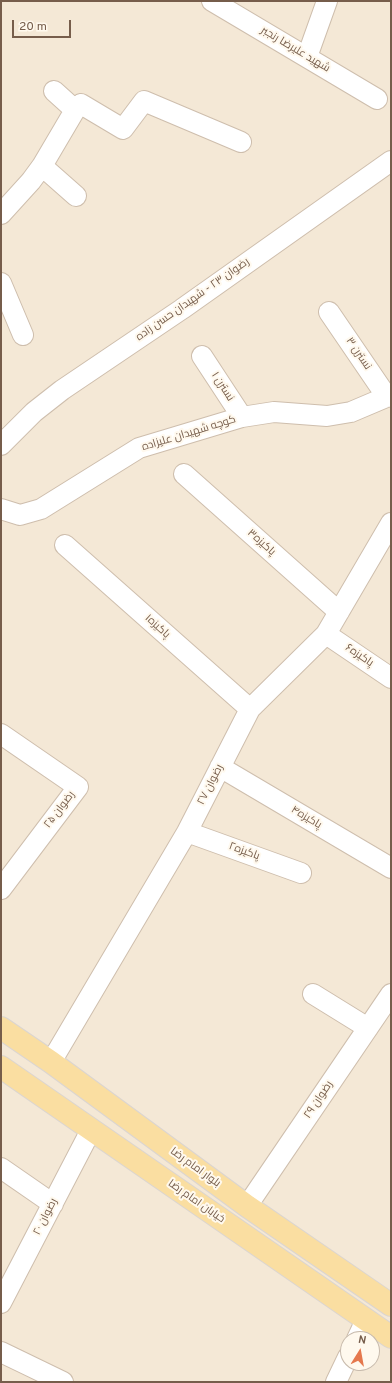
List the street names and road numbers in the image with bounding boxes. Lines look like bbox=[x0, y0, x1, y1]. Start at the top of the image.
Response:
street label: شهید علیرضا رنجبر bbox=[258, 24, 332, 76]
street label: رضوان ۲۳ - شهیدان حسن زاده bbox=[134, 256, 252, 344]
street label: نسترن ۳ bbox=[342, 335, 374, 373]
street label: نسترن ۱ bbox=[208, 370, 236, 404]
street label: کوچه شهیدان علیزاده bbox=[140, 413, 238, 455]
street label: پاکیزه۳ bbox=[244, 527, 278, 559]
street label: پاکیزه۱ bbox=[142, 612, 172, 642]
street label: پاکیزه۶ bbox=[342, 642, 376, 670]
street label: رضوان ۲۷ bbox=[195, 762, 227, 808]
street label: رضوان ۲۵ bbox=[42, 789, 78, 831]
street label: پاکیزه۴ bbox=[288, 804, 324, 832]
street label: پاکیزه۲ bbox=[227, 840, 261, 864]
street label: رضوان ۲۹ bbox=[302, 1079, 336, 1121]
street label: بلوار امام رضا bbox=[167, 1145, 223, 1191]
street label: خیابان امام رضا bbox=[165, 1178, 227, 1226]
street label: رضوان ۲۰ bbox=[31, 1196, 61, 1238]

